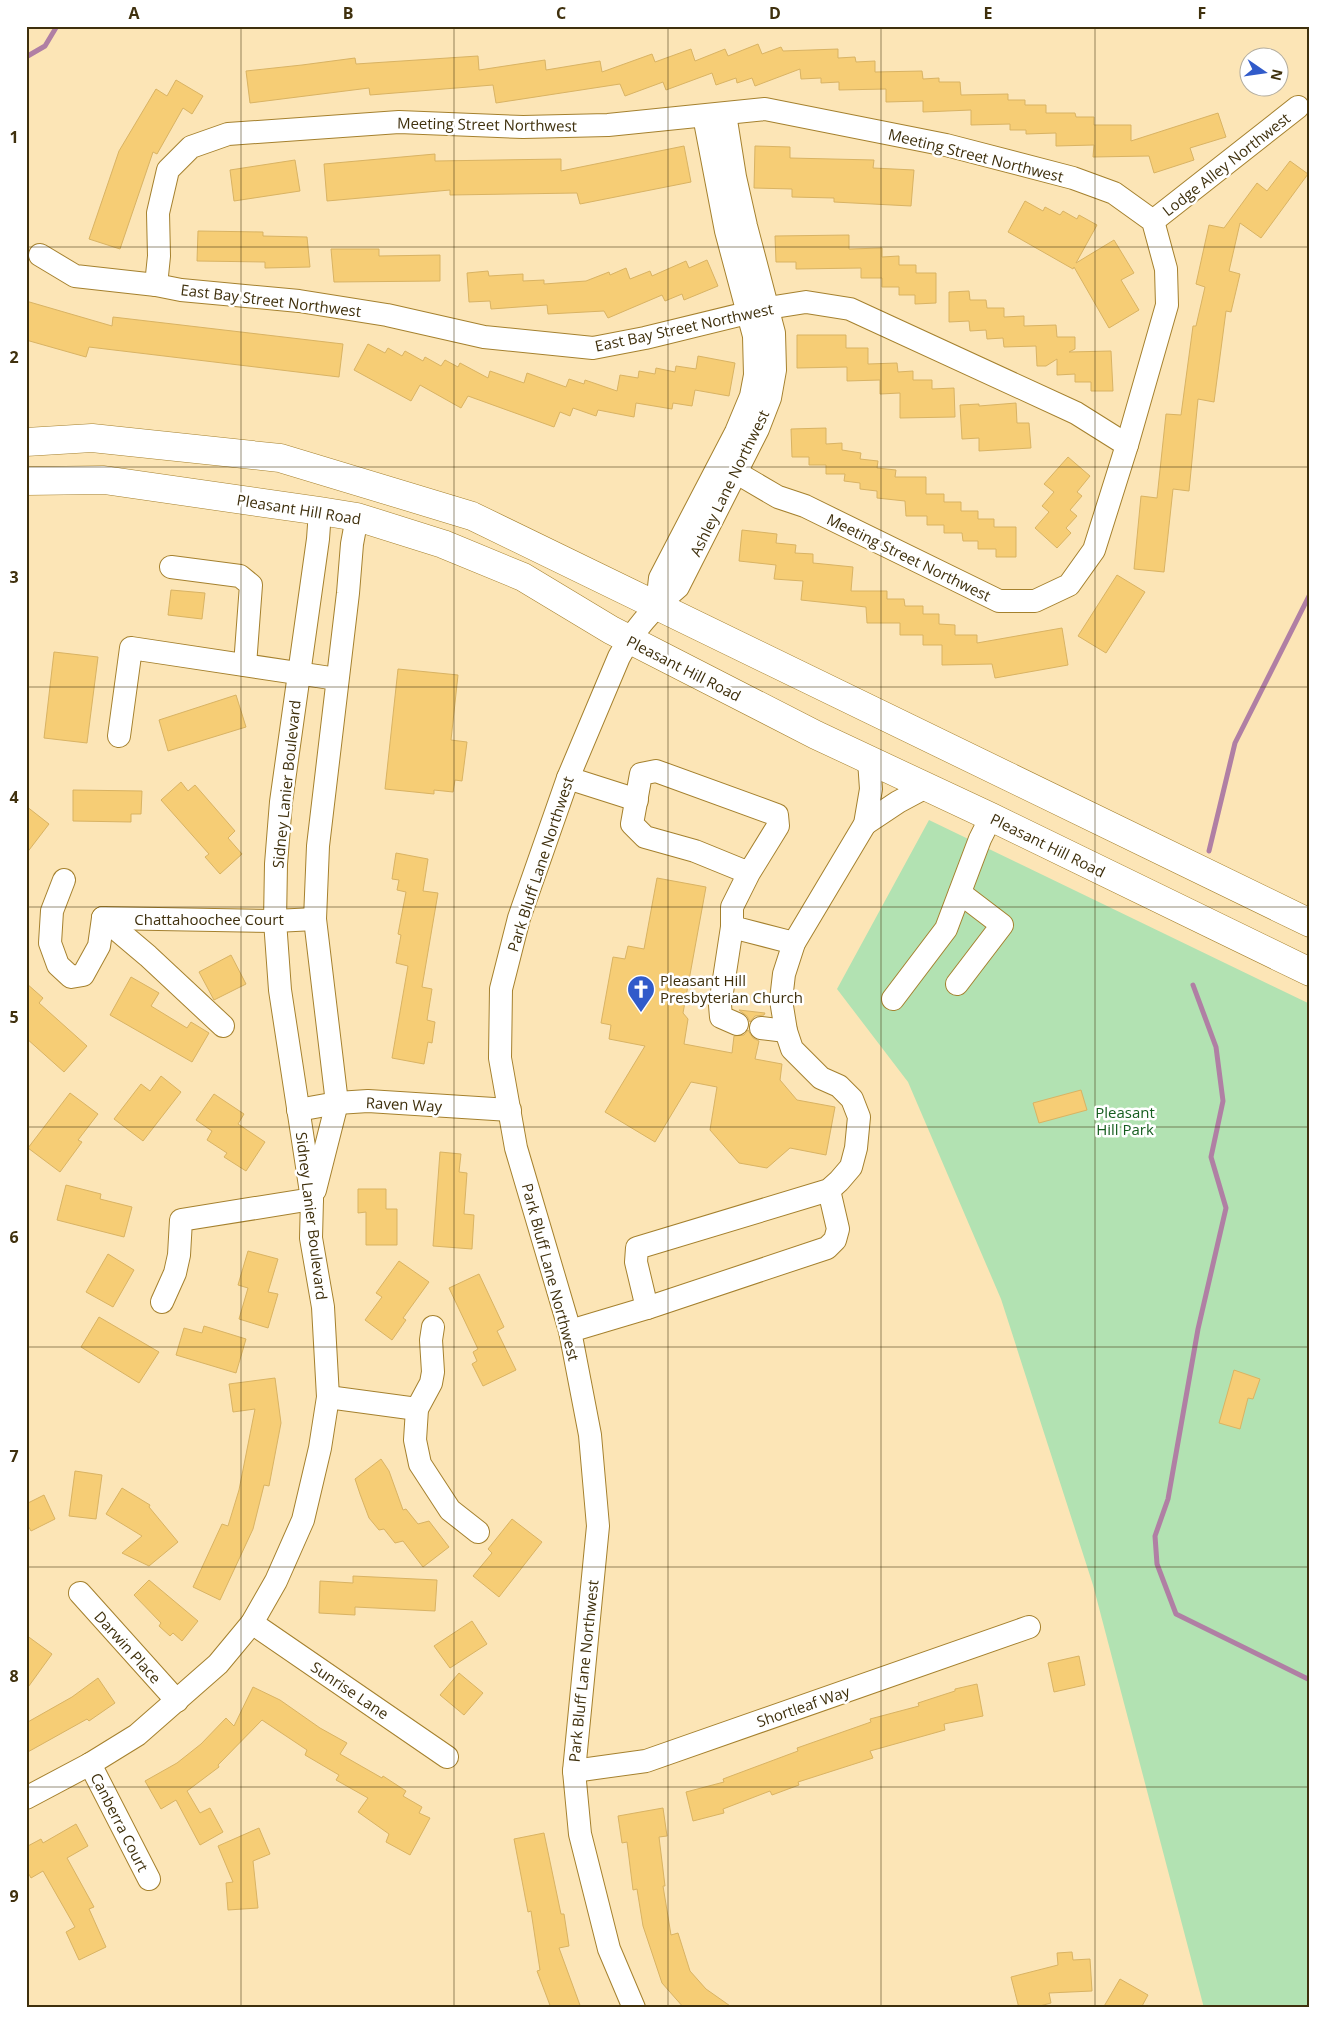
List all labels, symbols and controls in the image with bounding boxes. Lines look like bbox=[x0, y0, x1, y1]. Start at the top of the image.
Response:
text: A bbox=[128, 2, 140, 24]
text: B bbox=[343, 2, 353, 24]
text: C bbox=[556, 2, 566, 24]
text: D bbox=[769, 2, 781, 24]
text: E bbox=[984, 2, 993, 24]
text: F bbox=[1198, 2, 1206, 24]
north arrow bbox=[1238, 48, 1288, 98]
text: N bbox=[1267, 67, 1288, 83]
street label: Lodge Alley Northwest bbox=[1158, 108, 1294, 220]
street label: Meeting Street Northwest bbox=[397, 112, 577, 136]
street label: Meeting Street Northwest bbox=[886, 124, 1066, 186]
text: 1 bbox=[9, 126, 19, 148]
street label: East Bay Street Northwest bbox=[180, 279, 362, 321]
street label: East Bay Street Northwest bbox=[593, 298, 775, 356]
text: 2 bbox=[9, 346, 19, 368]
street label: Ashley Lane Northwest bbox=[685, 406, 773, 560]
street label: Pleasant Hill Road bbox=[235, 489, 363, 529]
street label: Meeting Street Northwest bbox=[824, 509, 994, 605]
text: 3 bbox=[9, 566, 19, 588]
street label: Pleasant Hill Road bbox=[624, 631, 744, 705]
street label: Sidney Lanier Boulevard bbox=[267, 699, 305, 869]
street label: Park Bluff Lane Northwest bbox=[502, 774, 578, 954]
text: 4 bbox=[9, 786, 19, 808]
street label: Pleasant Hill Road bbox=[987, 808, 1109, 882]
street label: Chattahoochee Court bbox=[134, 909, 284, 929]
place label: Pleasant Hill Presbyterian Church bbox=[660, 970, 803, 1007]
church icon: Pleasant Hill Presbyterian Church bbox=[626, 974, 656, 1013]
text: 5 bbox=[9, 1006, 19, 1028]
street label: Raven Way bbox=[365, 1092, 443, 1116]
park label: Pleasant Hill Park bbox=[1095, 1102, 1155, 1139]
street label: Sidney Lanier Boulevard bbox=[292, 1131, 332, 1301]
street label: Park Bluff Lane Northwest bbox=[518, 1181, 584, 1363]
text: 6 bbox=[9, 1226, 19, 1248]
text: 7 bbox=[9, 1445, 19, 1467]
street label: Park Bluff Lane Northwest bbox=[563, 1579, 603, 1763]
street label: Darwin Place bbox=[90, 1607, 166, 1687]
street label: Sunrise Lane bbox=[307, 1657, 393, 1723]
text: 8 bbox=[9, 1665, 19, 1687]
street label: Shortleaf Way bbox=[754, 1681, 853, 1731]
street label: Canberra Court bbox=[87, 1769, 153, 1875]
text: 9 bbox=[9, 1885, 19, 1907]

